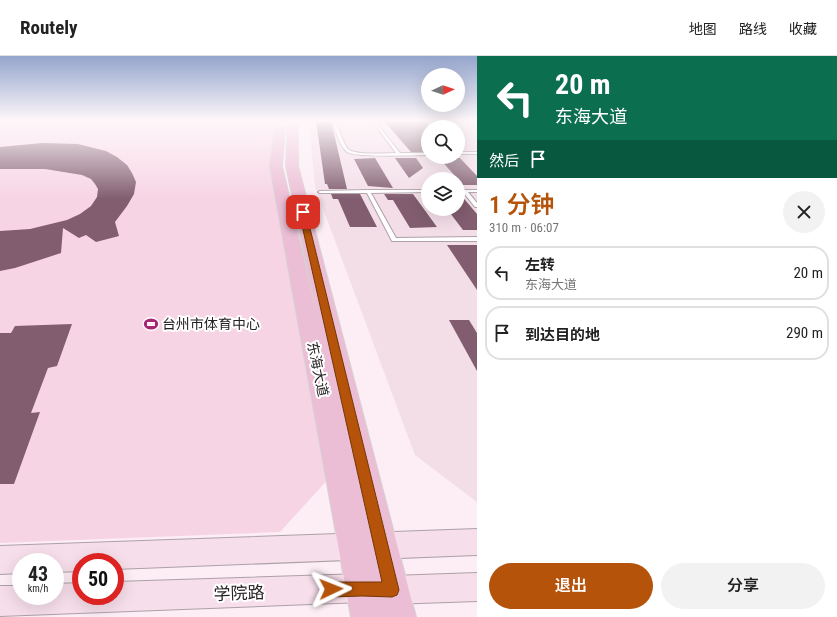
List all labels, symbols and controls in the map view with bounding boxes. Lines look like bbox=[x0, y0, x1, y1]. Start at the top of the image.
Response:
text: Routely bbox=[20, 16, 77, 39]
text: 地图 bbox=[689, 21, 717, 37]
text: 路线 bbox=[739, 21, 767, 37]
text: 收藏 bbox=[789, 21, 817, 37]
north arrow bbox=[421, 68, 465, 112]
map controls bbox=[421, 68, 465, 216]
text: 20 m bbox=[555, 68, 611, 101]
icon: left bbox=[489, 72, 541, 124]
text: 东海大道 bbox=[555, 106, 627, 127]
button: search bbox=[421, 120, 465, 164]
icon: arrive bbox=[527, 148, 549, 170]
text: 然后 bbox=[489, 152, 519, 170]
button: layers bbox=[421, 172, 465, 216]
text: 1 分钟 bbox=[489, 191, 555, 219]
button: close bbox=[783, 191, 825, 233]
pin bbox=[286, 195, 320, 229]
icon: arrive bbox=[292, 201, 314, 223]
text: 310 m · 06:07 bbox=[489, 220, 559, 235]
text: 左转 bbox=[525, 256, 555, 274]
icon: left bbox=[491, 262, 513, 284]
text: 20 m bbox=[793, 264, 823, 282]
text: 东海大道 bbox=[525, 277, 577, 292]
sports icon: 台州市体育中心 bbox=[143, 316, 159, 332]
place label: 台州市体育中心 bbox=[162, 316, 260, 332]
icon: arrive bbox=[491, 322, 513, 344]
text: 290 m bbox=[786, 324, 823, 342]
text: 到达目的地 bbox=[525, 326, 600, 344]
street label: 东海大道 bbox=[304, 340, 332, 398]
speed limit sign: 50 bbox=[72, 553, 124, 605]
text: 43 bbox=[28, 562, 48, 586]
button: 退出 bbox=[489, 563, 653, 609]
button: 分享 bbox=[661, 563, 825, 609]
position arrow bbox=[310, 568, 352, 610]
street label: 学院路 bbox=[213, 582, 265, 604]
text: km/h bbox=[28, 583, 48, 594]

